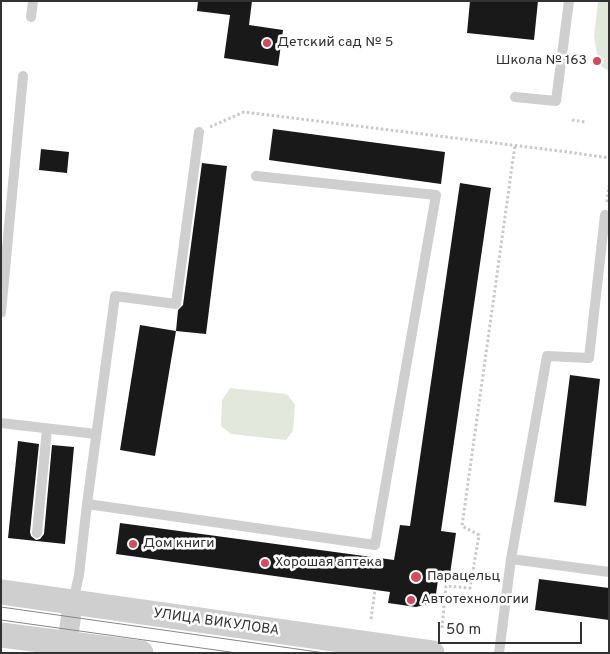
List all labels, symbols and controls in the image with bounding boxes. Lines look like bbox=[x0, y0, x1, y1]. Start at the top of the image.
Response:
place label: Детский сад № 5 bbox=[277, 35, 393, 51]
marker: Детский сад № 5 bbox=[261, 37, 273, 49]
place label: Школа № 163 bbox=[496, 53, 587, 69]
marker: Школа № 163 bbox=[591, 55, 603, 67]
place label: Дом книги bbox=[143, 536, 215, 552]
marker: Дом книги bbox=[127, 538, 139, 550]
place label: Хорошая аптека bbox=[275, 555, 382, 571]
marker: Хорошая аптека bbox=[259, 557, 271, 569]
place label: Парацельц bbox=[427, 569, 500, 585]
marker: Парацельц bbox=[409, 570, 423, 584]
place label: Автотехнологии bbox=[421, 592, 529, 608]
marker: Автотехнологии bbox=[405, 594, 417, 606]
street label: УЛИЦА ВИКУЛОВА bbox=[152, 606, 280, 640]
scale bar bbox=[440, 612, 584, 644]
text: 50 m bbox=[446, 621, 481, 640]

